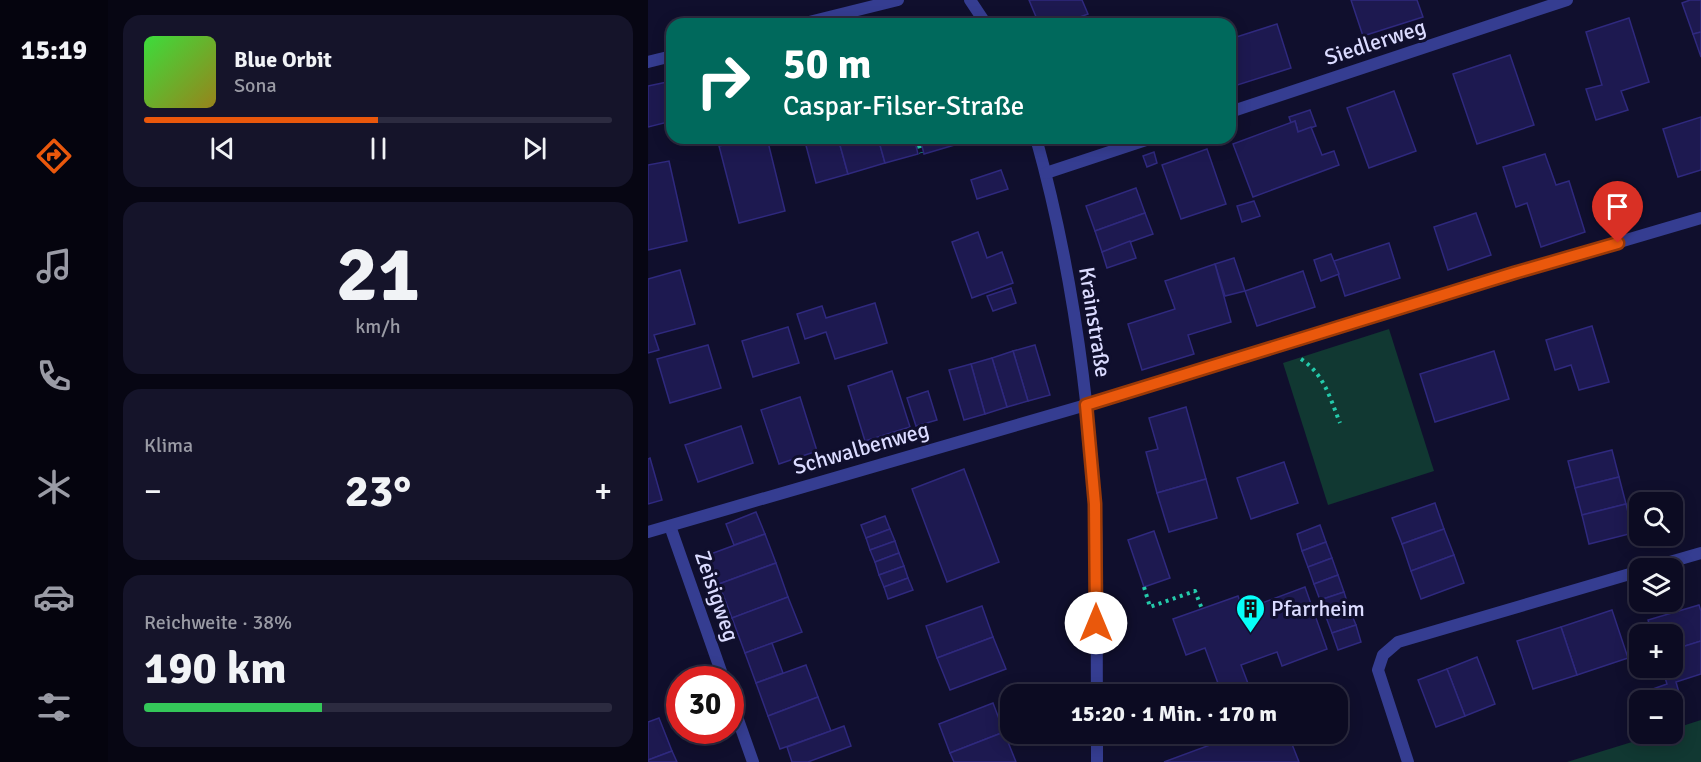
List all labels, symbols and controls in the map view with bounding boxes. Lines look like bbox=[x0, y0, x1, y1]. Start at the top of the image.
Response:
street label: Siedlerweg bbox=[1321, 13, 1429, 71]
text: 15:19 bbox=[21, 34, 87, 67]
text: 50 m bbox=[783, 39, 872, 90]
icon: right bbox=[684, 42, 762, 120]
text: Blue Orbit bbox=[234, 46, 332, 73]
text: Sona bbox=[234, 73, 277, 98]
text: Caspar-Filser-Straße bbox=[783, 90, 1024, 123]
icon: previous bbox=[206, 132, 239, 165]
icon: pause bbox=[362, 132, 395, 165]
icon: next bbox=[518, 132, 551, 165]
icon: directions bbox=[33, 135, 75, 177]
pin bbox=[1592, 181, 1643, 243]
icon: arrive bbox=[1601, 190, 1634, 223]
text: 21 bbox=[336, 227, 420, 323]
icon: music bbox=[33, 245, 75, 287]
street label: Krainstraße bbox=[1073, 265, 1117, 379]
text: km/h bbox=[355, 314, 401, 339]
icon: phone bbox=[33, 355, 75, 397]
street label: Schwalbenweg bbox=[790, 416, 932, 480]
text: Klima bbox=[144, 433, 193, 458]
text: 23° bbox=[345, 464, 411, 519]
icon: climate bbox=[33, 466, 75, 508]
text: − bbox=[144, 471, 162, 512]
text: + bbox=[594, 471, 612, 512]
map controls bbox=[1629, 492, 1683, 744]
button: search bbox=[1629, 492, 1683, 546]
street label: Zeisigweg bbox=[689, 547, 745, 645]
button: layers bbox=[1629, 558, 1683, 612]
icon: car bbox=[33, 576, 75, 618]
position arrow bbox=[1064, 591, 1128, 655]
building icon: Pfarrheim bbox=[1234, 592, 1266, 634]
place label: Pfarrheim bbox=[1271, 595, 1365, 622]
text: Reichweite · 38% bbox=[144, 610, 292, 635]
button: + bbox=[1629, 624, 1683, 678]
text: 190 km bbox=[144, 641, 287, 696]
speed limit sign: 30 bbox=[666, 666, 744, 744]
icon: filters bbox=[33, 686, 75, 728]
button: − bbox=[1629, 690, 1683, 744]
text: 15:20 · 1 Min. · 170 m bbox=[1071, 700, 1277, 727]

